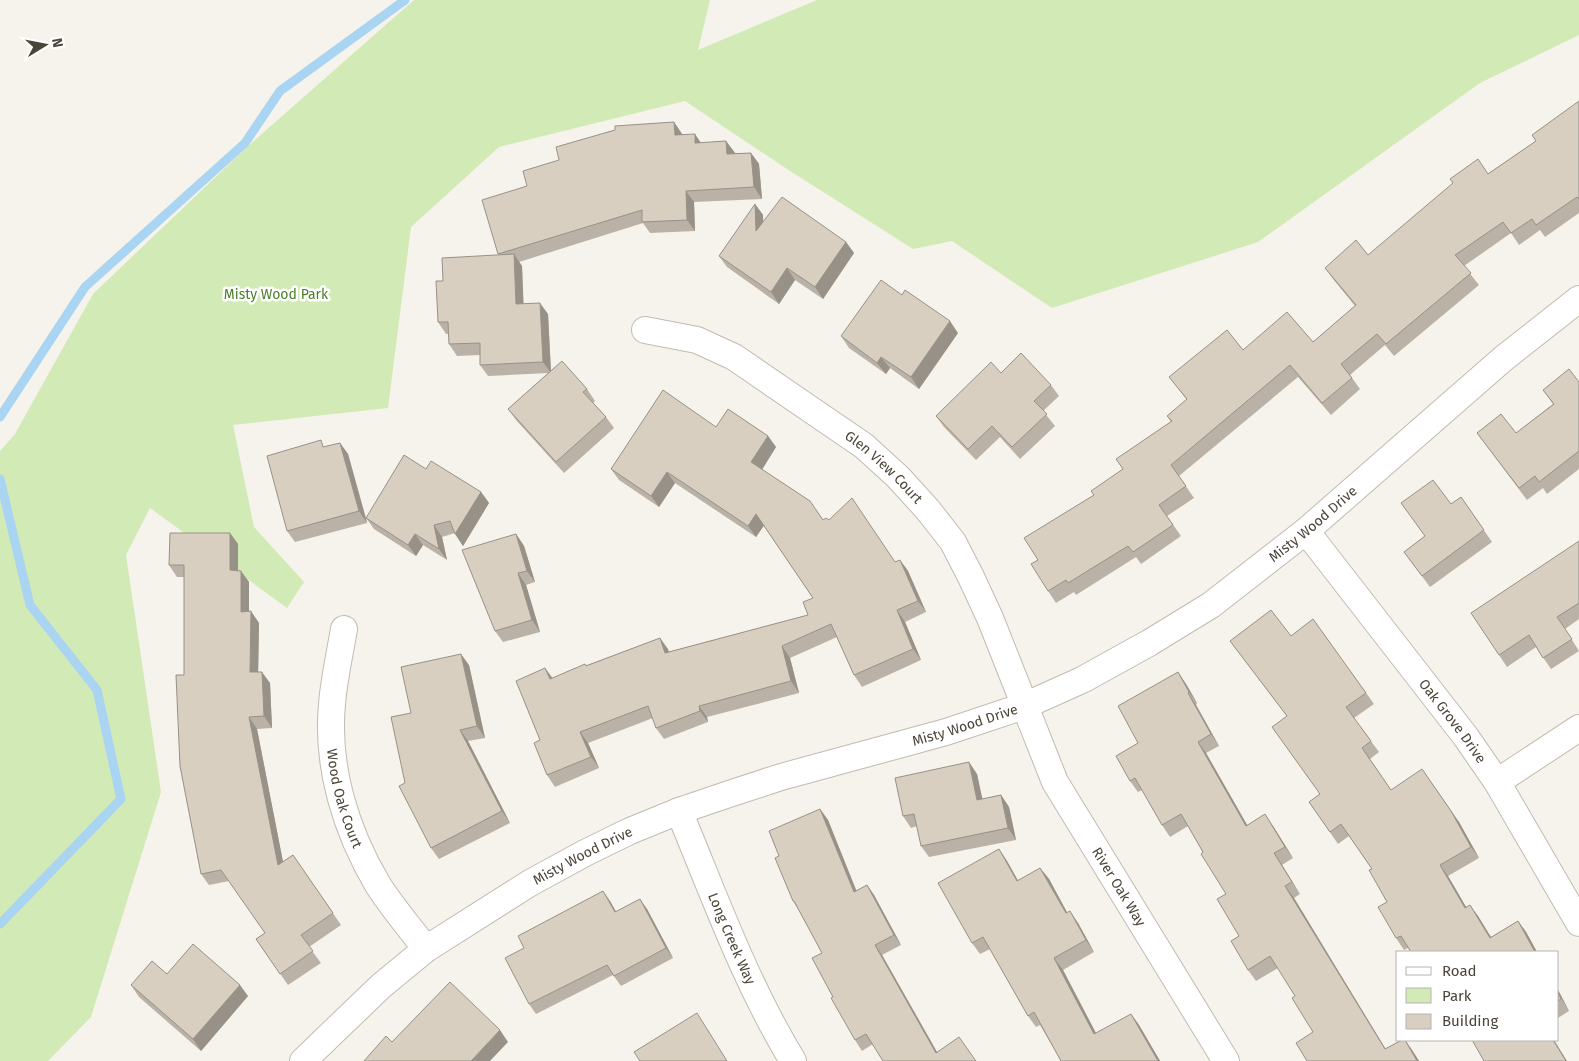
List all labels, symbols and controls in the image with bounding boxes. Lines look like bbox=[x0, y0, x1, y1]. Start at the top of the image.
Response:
north arrow bbox=[20, 20, 70, 70]
text: N bbox=[48, 37, 66, 49]
park label: Misty Wood Park bbox=[224, 286, 329, 303]
street label: Glen View Court bbox=[841, 427, 927, 508]
street label: Misty Wood Drive bbox=[1265, 482, 1361, 566]
street label: Oak Grove Drive bbox=[1415, 676, 1489, 767]
street label: Misty Wood Drive bbox=[910, 701, 1020, 750]
street label: Wood Oak Court bbox=[323, 748, 366, 852]
street label: Misty Wood Drive bbox=[530, 823, 635, 889]
street label: River Oak Way bbox=[1088, 844, 1149, 930]
street label: Long Creek Way bbox=[704, 890, 759, 987]
legend bbox=[1396, 951, 1559, 1041]
text: Road bbox=[1442, 962, 1477, 980]
text: Park bbox=[1442, 987, 1472, 1005]
text: Building bbox=[1442, 1012, 1498, 1030]

